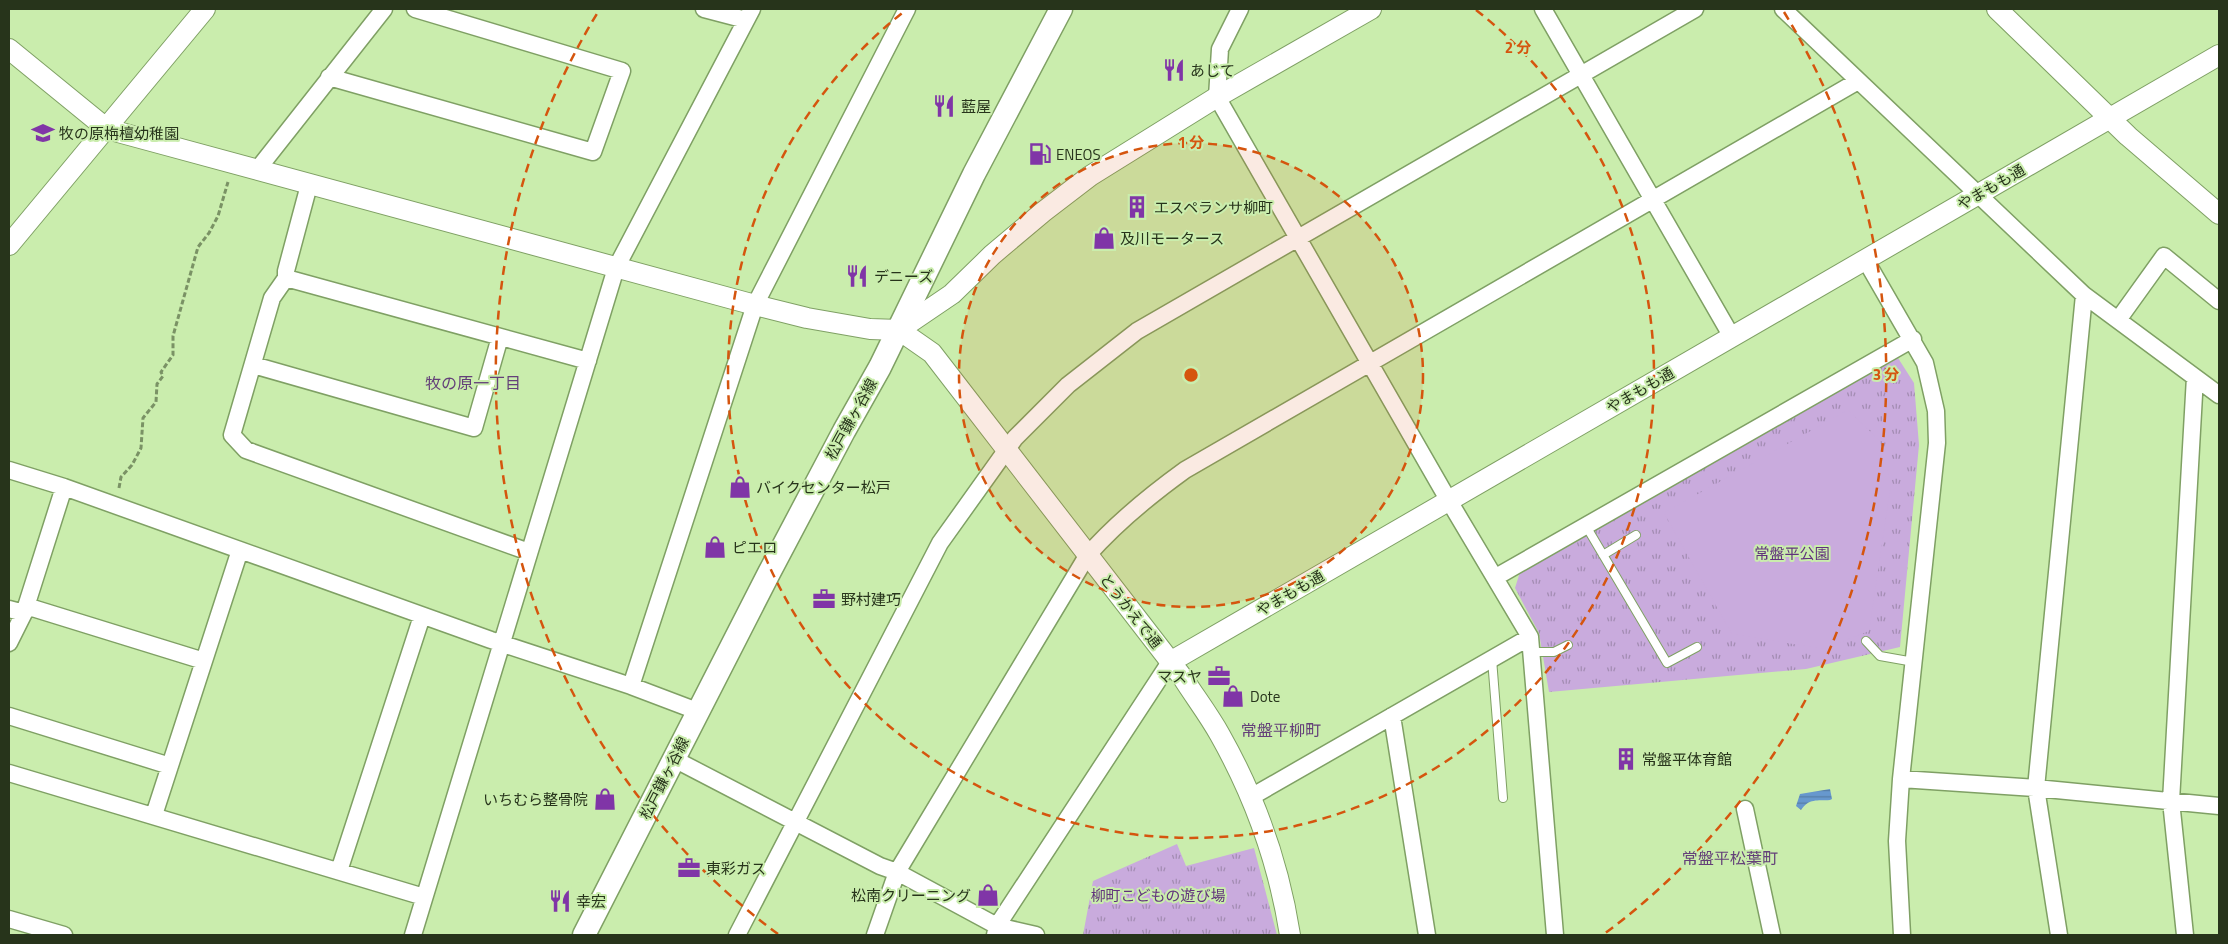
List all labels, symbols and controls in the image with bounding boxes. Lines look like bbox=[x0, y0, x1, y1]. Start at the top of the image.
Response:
text: 2 分 bbox=[1505, 36, 1531, 59]
restaurant icon: あじて bbox=[1161, 57, 1187, 83]
place label: あじて bbox=[1190, 59, 1235, 82]
restaurant icon: 藍屋 bbox=[931, 93, 957, 119]
place label: 藍屋 bbox=[961, 95, 991, 118]
school or university icon: 牧の原栴檀幼稚園 bbox=[30, 120, 56, 146]
place label: 牧の原栴檀幼稚園 bbox=[59, 122, 179, 145]
text: 1 分 bbox=[1178, 131, 1204, 154]
fuel station icon: ENEOS bbox=[1027, 141, 1053, 167]
place label: ENEOS bbox=[1056, 143, 1101, 166]
street label: やまもも通 bbox=[1953, 158, 2029, 216]
building icon: エスペランサ柳町 bbox=[1124, 194, 1150, 220]
place label: エスペランサ柳町 bbox=[1154, 196, 1273, 219]
shop icon: 及川モータース bbox=[1091, 225, 1117, 251]
place label: 及川モータース bbox=[1120, 227, 1224, 250]
restaurant icon: デニーズ bbox=[844, 263, 870, 289]
place label: デニーズ bbox=[874, 265, 933, 288]
street label: やまもも通 bbox=[1602, 361, 1678, 419]
text: 3 分 bbox=[1873, 363, 1899, 386]
centre of rings bbox=[1182, 366, 1200, 384]
district label: 牧の原一丁目 bbox=[425, 371, 521, 395]
street label: 松戸鎌ヶ谷線 bbox=[819, 374, 883, 464]
shop icon: バイクセンター松戸 bbox=[727, 474, 753, 500]
place label: バイクセンター松戸 bbox=[756, 476, 891, 499]
shop icon: ピエロ bbox=[702, 534, 728, 560]
place label: ピエロ bbox=[732, 536, 777, 559]
park label: 常盤平公園 bbox=[1754, 542, 1830, 565]
street label: やまもも通 bbox=[1252, 564, 1328, 622]
street label: とうかえで通 bbox=[1094, 569, 1168, 653]
office icon: 野村建巧 bbox=[811, 586, 837, 612]
place label: 野村建巧 bbox=[841, 588, 901, 611]
office icon: マスヤ bbox=[1206, 663, 1232, 689]
place label: マスヤ bbox=[1157, 665, 1202, 688]
shop icon: Dote bbox=[1220, 683, 1246, 709]
place label: Dote bbox=[1250, 685, 1280, 708]
district label: 常盤平柳町 bbox=[1241, 718, 1321, 742]
street label: 松戸鎌ヶ谷線 bbox=[633, 733, 695, 823]
building icon: 常盤平体育館 bbox=[1613, 746, 1639, 772]
place label: 常盤平体育館 bbox=[1642, 748, 1732, 771]
shop icon: いちむら整骨院 bbox=[592, 786, 618, 812]
place label: いちむら整骨院 bbox=[483, 788, 588, 811]
district label: 常盤平松葉町 bbox=[1682, 846, 1778, 870]
office icon: 東彩ガス bbox=[676, 855, 702, 881]
place label: 東彩ガス bbox=[706, 857, 766, 880]
shop icon: 松南クリーニング bbox=[975, 882, 1001, 908]
place label: 松南クリーニング bbox=[851, 884, 971, 907]
park label: 柳町こどもの遊び場 bbox=[1090, 884, 1226, 907]
restaurant icon: 幸宏 bbox=[547, 888, 573, 914]
place label: 幸宏 bbox=[576, 890, 606, 913]

